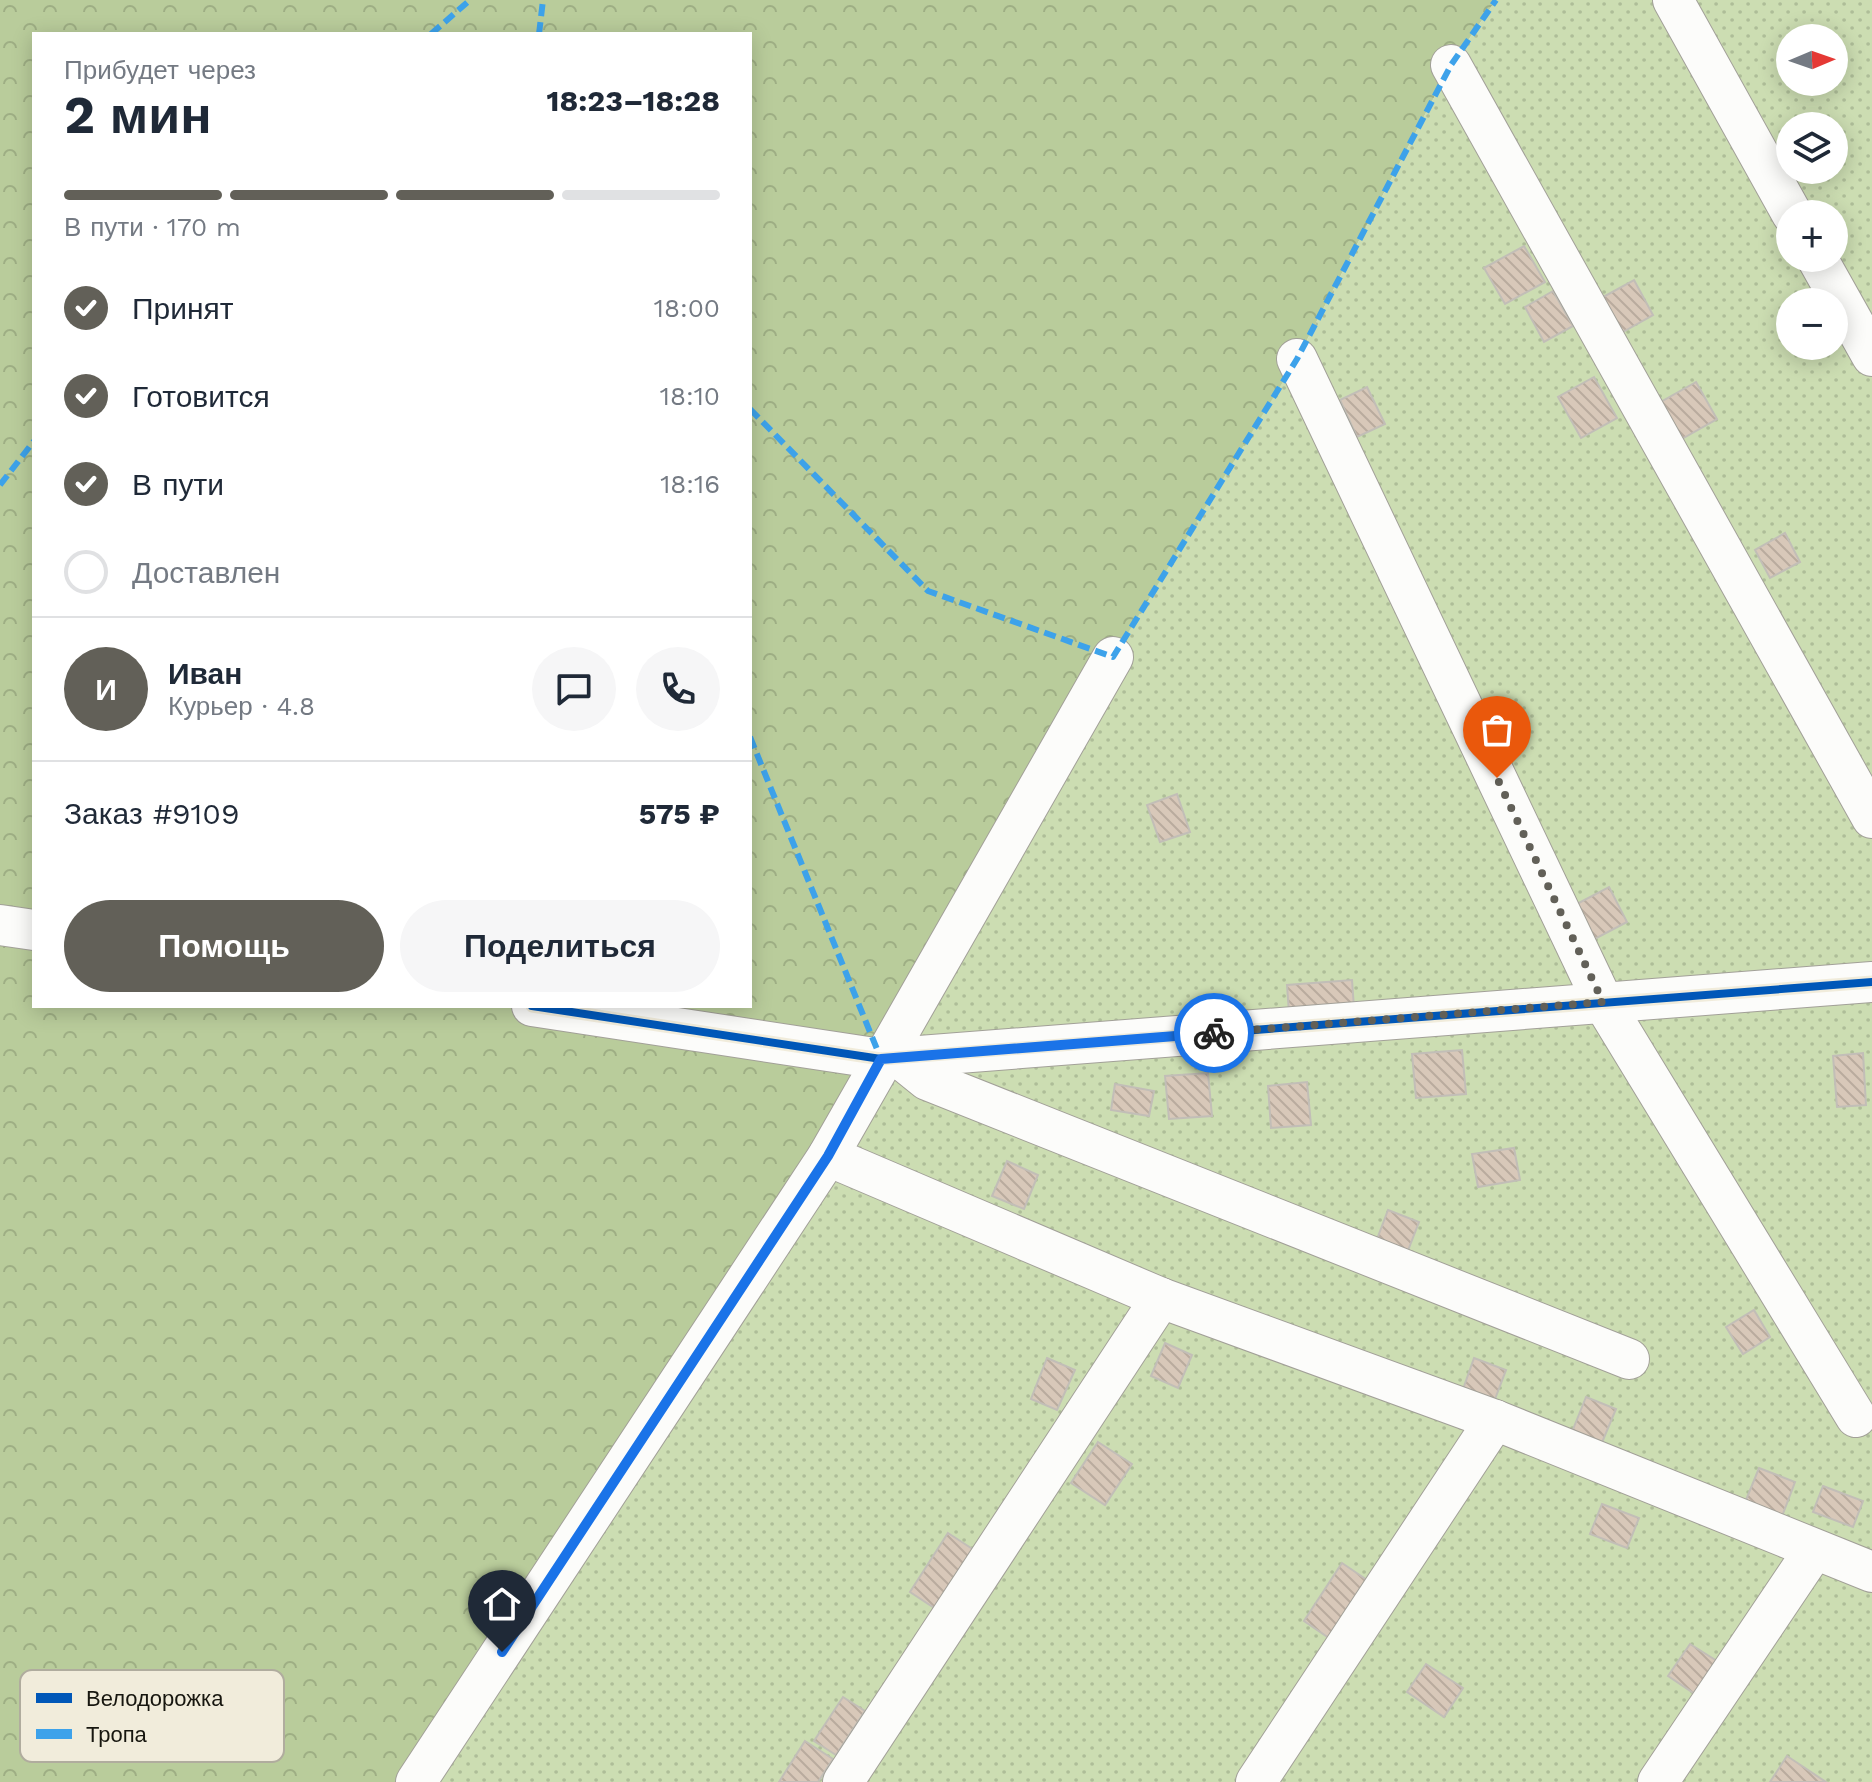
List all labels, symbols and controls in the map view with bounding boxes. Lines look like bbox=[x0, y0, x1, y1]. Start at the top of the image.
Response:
north arrow bbox=[1776, 24, 1848, 96]
map controls bbox=[1776, 24, 1848, 360]
text: Прибудет через bbox=[64, 55, 256, 85]
text: 18:23–18:28 bbox=[546, 83, 720, 118]
text: 2 мин bbox=[64, 85, 212, 146]
button: layers bbox=[1776, 112, 1848, 184]
button: + bbox=[1776, 200, 1848, 272]
text: В пути · 170 m bbox=[64, 212, 241, 242]
icon: check bbox=[64, 286, 108, 330]
button: − bbox=[1776, 288, 1848, 360]
text: Принят bbox=[132, 291, 234, 326]
text: 18:00 bbox=[654, 293, 720, 323]
icon: check bbox=[64, 374, 108, 418]
text: Готовится bbox=[132, 379, 270, 414]
text: 18:10 bbox=[660, 381, 720, 411]
icon: check bbox=[64, 462, 108, 506]
text: В пути bbox=[132, 467, 224, 502]
text: 18:16 bbox=[660, 469, 720, 499]
text: Доставлен bbox=[132, 555, 280, 590]
button: chat bbox=[532, 647, 616, 731]
button: phone bbox=[636, 647, 720, 731]
text: Иван bbox=[168, 656, 242, 691]
text: И bbox=[95, 672, 117, 707]
text: Курьер · 4.8 bbox=[168, 691, 315, 721]
pin bbox=[1463, 696, 1531, 778]
icon: bag bbox=[1475, 708, 1519, 752]
text: Заказ #9109 bbox=[64, 796, 239, 831]
text: 575 ₽ bbox=[639, 796, 720, 831]
button: Помощь bbox=[64, 900, 384, 992]
button: Поделиться bbox=[400, 900, 720, 992]
courier bbox=[1174, 993, 1254, 1073]
icon: bike bbox=[1192, 1011, 1236, 1055]
pin bbox=[468, 1570, 536, 1652]
icon: home bbox=[480, 1582, 524, 1626]
legend bbox=[20, 1670, 284, 1762]
text: Велодорожка bbox=[86, 1686, 224, 1711]
text: Тропа bbox=[86, 1722, 148, 1747]

